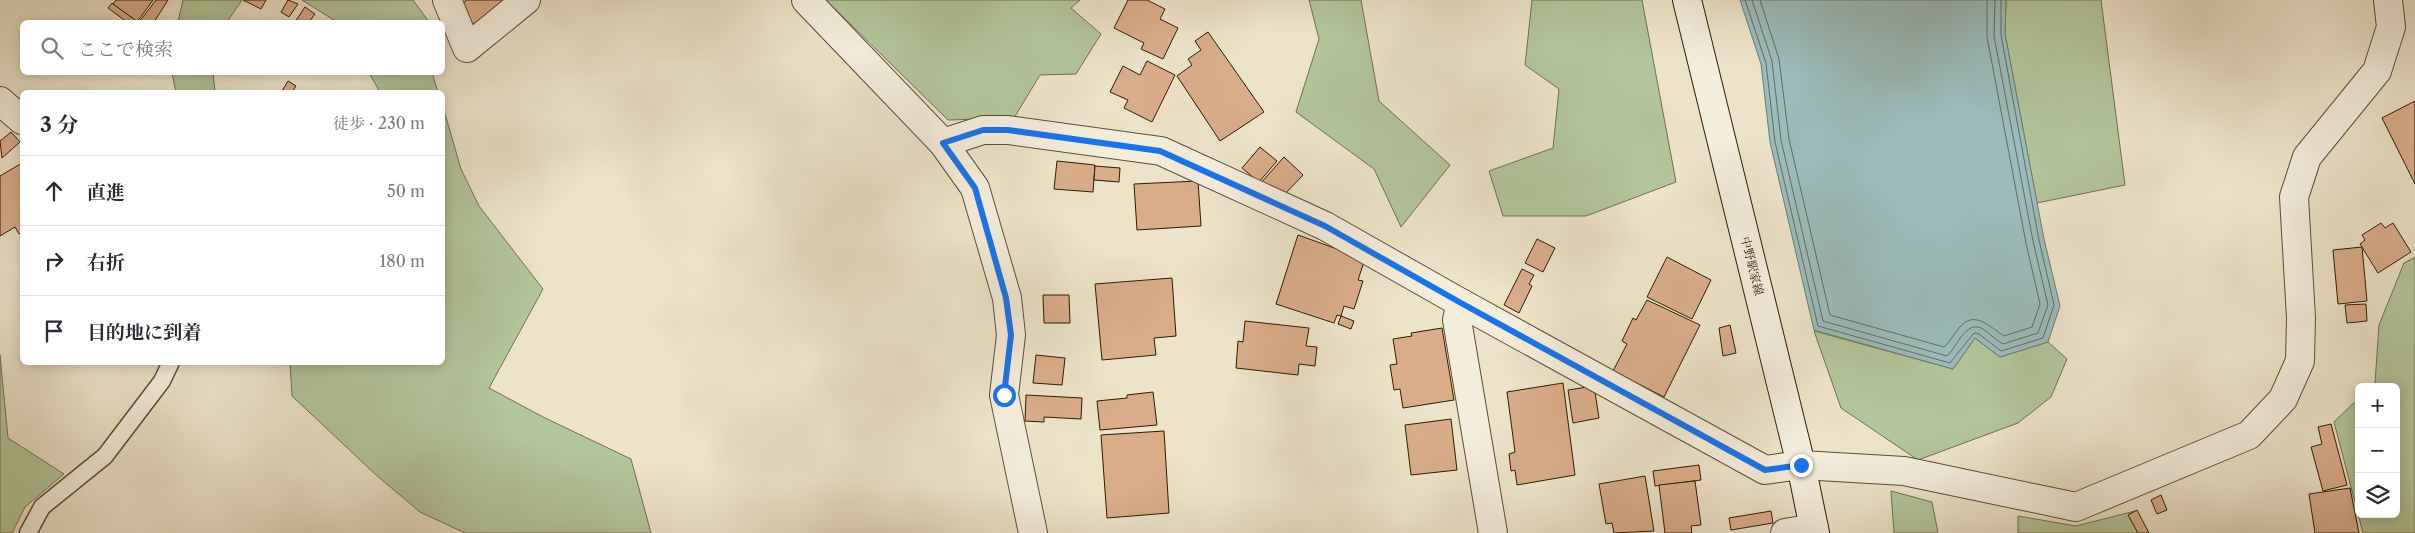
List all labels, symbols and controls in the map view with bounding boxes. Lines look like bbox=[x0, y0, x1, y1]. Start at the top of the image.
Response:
search box bbox=[20, 20, 445, 75]
icon: search bbox=[38, 34, 66, 62]
text: ここで検索 bbox=[78, 38, 173, 61]
text: 3 分 bbox=[40, 112, 78, 137]
text: 徒歩 · 230 m bbox=[333, 113, 425, 133]
icon: ahead bbox=[40, 177, 68, 205]
text: 直進 bbox=[87, 181, 125, 204]
text: 50 m bbox=[387, 181, 425, 201]
street label: 中野駅家線 bbox=[1738, 235, 1767, 297]
icon: right bbox=[40, 247, 68, 275]
text: 右折 bbox=[87, 251, 125, 274]
text: 180 m bbox=[379, 251, 425, 271]
icon: arrive bbox=[40, 317, 68, 345]
text: 目的地に到着 bbox=[87, 321, 201, 344]
map controls bbox=[2355, 383, 2400, 518]
button: + bbox=[2355, 383, 2400, 428]
route start bbox=[993, 384, 1016, 407]
button: − bbox=[2355, 428, 2400, 473]
route end bbox=[1790, 454, 1813, 477]
button: layers bbox=[2355, 473, 2400, 518]

